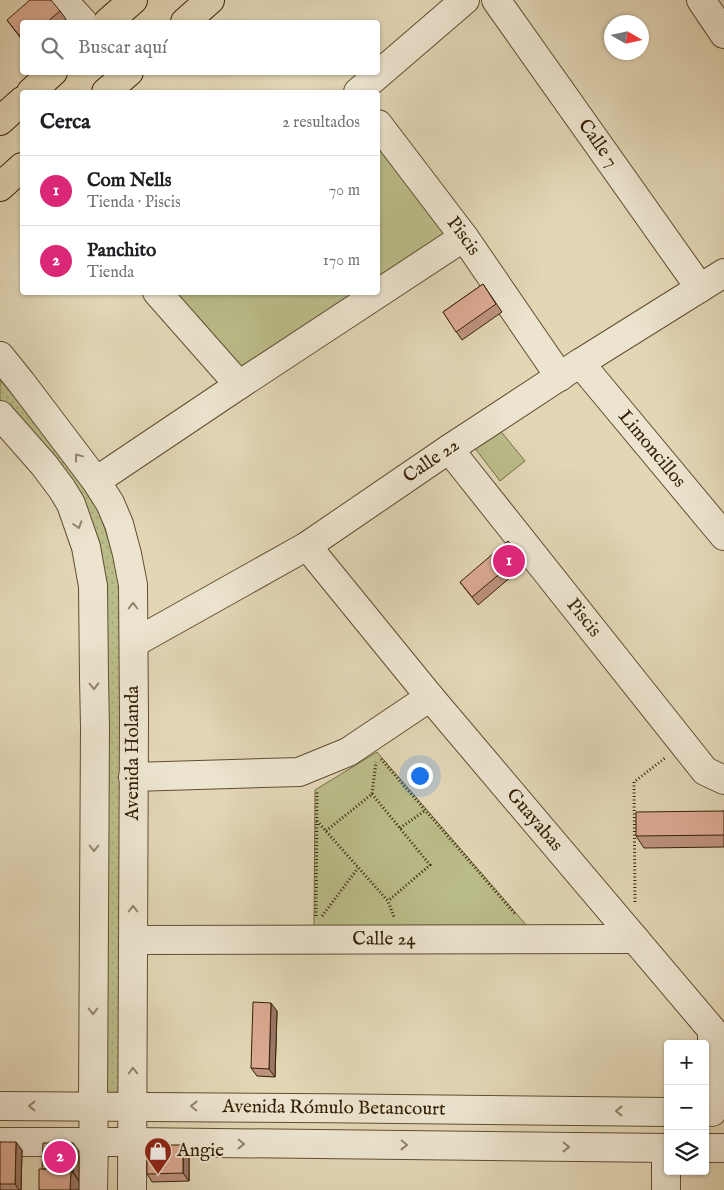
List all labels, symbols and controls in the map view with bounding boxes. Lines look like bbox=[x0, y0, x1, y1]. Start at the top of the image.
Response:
north arrow bbox=[604, 15, 649, 60]
search box bbox=[20, 20, 380, 75]
icon: search bbox=[38, 34, 66, 62]
text: Buscar aquí bbox=[78, 36, 167, 60]
text: Cerca bbox=[40, 109, 90, 136]
text: 2 resultados bbox=[282, 113, 360, 133]
street label: Calle 7 bbox=[572, 115, 623, 173]
text: Com Nells bbox=[87, 169, 171, 193]
text: 1 bbox=[53, 181, 59, 201]
text: 70 m bbox=[329, 181, 360, 201]
text: Tienda · Piscis bbox=[87, 193, 181, 213]
street label: Piscis bbox=[441, 212, 485, 261]
text: Panchito bbox=[87, 239, 156, 263]
text: 2 bbox=[52, 251, 60, 271]
text: 170 m bbox=[323, 251, 360, 271]
text: Tienda bbox=[87, 263, 134, 283]
street label: Limoncillos bbox=[612, 405, 691, 493]
street label: Calle 22 bbox=[399, 433, 464, 489]
one-way arrow bbox=[75, 453, 84, 463]
one-way arrow bbox=[73, 520, 83, 529]
pin: 1 bbox=[493, 542, 525, 580]
street label: Piscis bbox=[561, 594, 606, 642]
one-way arrow bbox=[128, 602, 138, 610]
one-way arrow bbox=[89, 682, 99, 690]
street label: Avenida Holanda bbox=[121, 685, 145, 822]
your location bbox=[407, 763, 433, 789]
street label: Guayabas bbox=[501, 783, 568, 857]
one-way arrow bbox=[89, 844, 99, 852]
one-way arrow bbox=[128, 905, 138, 912]
street label: Calle 24 bbox=[352, 927, 416, 952]
one-way arrow bbox=[88, 1007, 98, 1015]
map controls bbox=[664, 1040, 709, 1175]
button: + bbox=[664, 1040, 709, 1085]
one-way arrow bbox=[128, 1067, 138, 1075]
button: − bbox=[664, 1085, 709, 1130]
street label: Avenida Rómulo Betancourt bbox=[221, 1095, 446, 1122]
one-way arrow bbox=[27, 1101, 35, 1111]
one-way arrow bbox=[190, 1101, 198, 1112]
one-way arrow bbox=[615, 1106, 622, 1116]
button: layers bbox=[664, 1130, 709, 1175]
shop icon: Angie bbox=[143, 1136, 173, 1175]
pin: 2 bbox=[44, 1138, 76, 1176]
one-way arrow bbox=[237, 1138, 245, 1149]
place label: Angie bbox=[176, 1139, 224, 1163]
one-way arrow bbox=[400, 1140, 408, 1150]
one-way arrow bbox=[562, 1142, 570, 1152]

